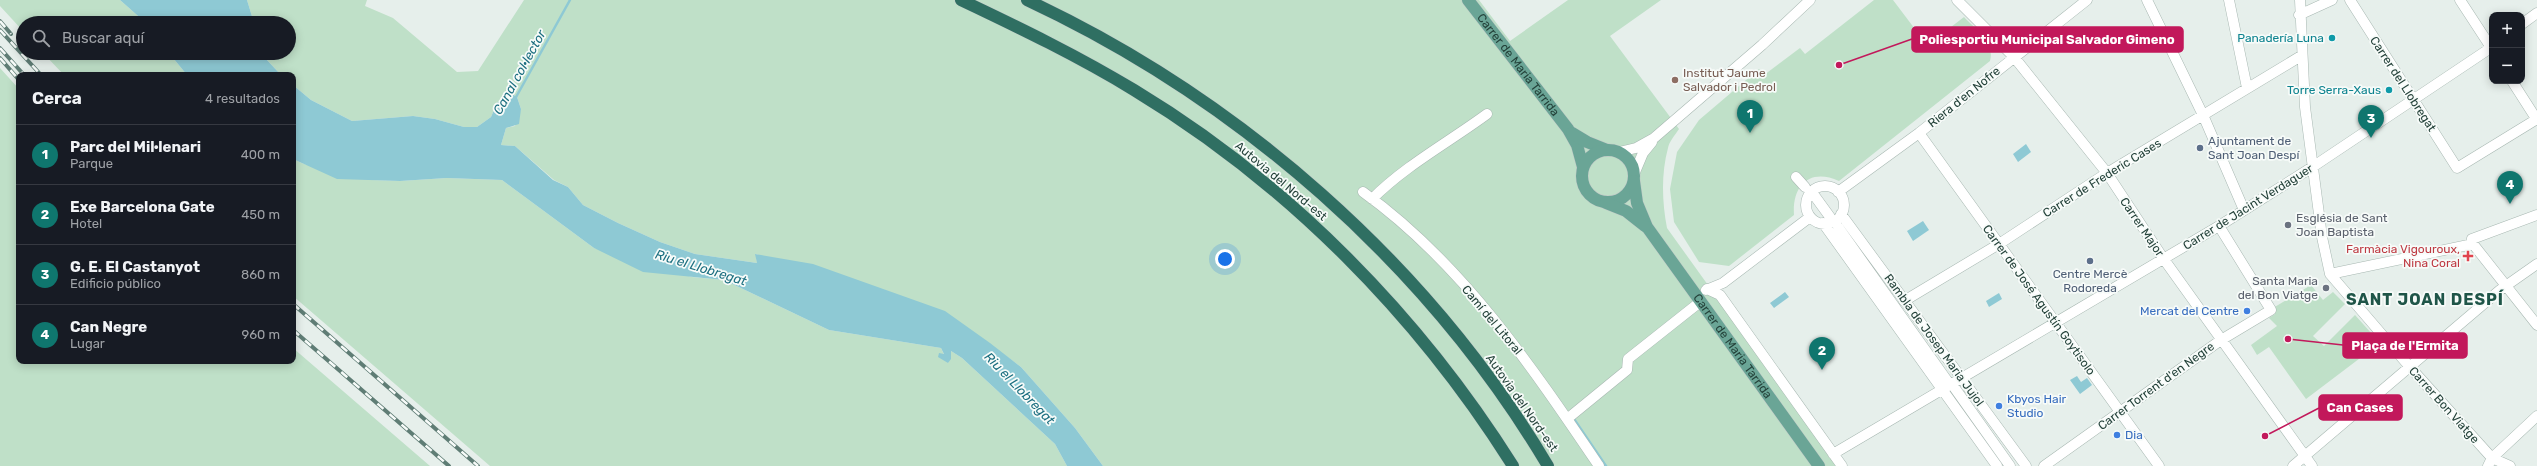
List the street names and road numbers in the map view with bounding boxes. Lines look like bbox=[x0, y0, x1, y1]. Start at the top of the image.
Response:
street label: Carrer de Maria Tarrida bbox=[1474, 11, 1562, 119]
street label: Carrer del Llobregat bbox=[2367, 34, 2439, 134]
street label: Riera d'en Nofre bbox=[1925, 63, 2003, 130]
street label: Carrer de Frederic Cases bbox=[2040, 136, 2164, 220]
street label: Autovia del Nord-est bbox=[1232, 139, 1330, 224]
street label: Carrer de Jacint Verdaguer bbox=[2181, 161, 2316, 253]
street label: Carrer Major bbox=[2117, 195, 2167, 260]
street label: Carrer de José Agustín Goytisolo bbox=[1980, 222, 2098, 378]
street label: Rambla de Josep Maria Jujol bbox=[1881, 271, 1987, 409]
street label: Camí del Litoral bbox=[1459, 283, 1525, 358]
street label: Carrer de Maria Tarrida bbox=[1690, 291, 1775, 401]
street label: Carrer Torrent d'en Negre bbox=[2095, 339, 2217, 433]
street label: Autovia del Nord-est bbox=[1483, 352, 1561, 455]
street label: Carrer Bon Viatge bbox=[2406, 364, 2482, 446]

